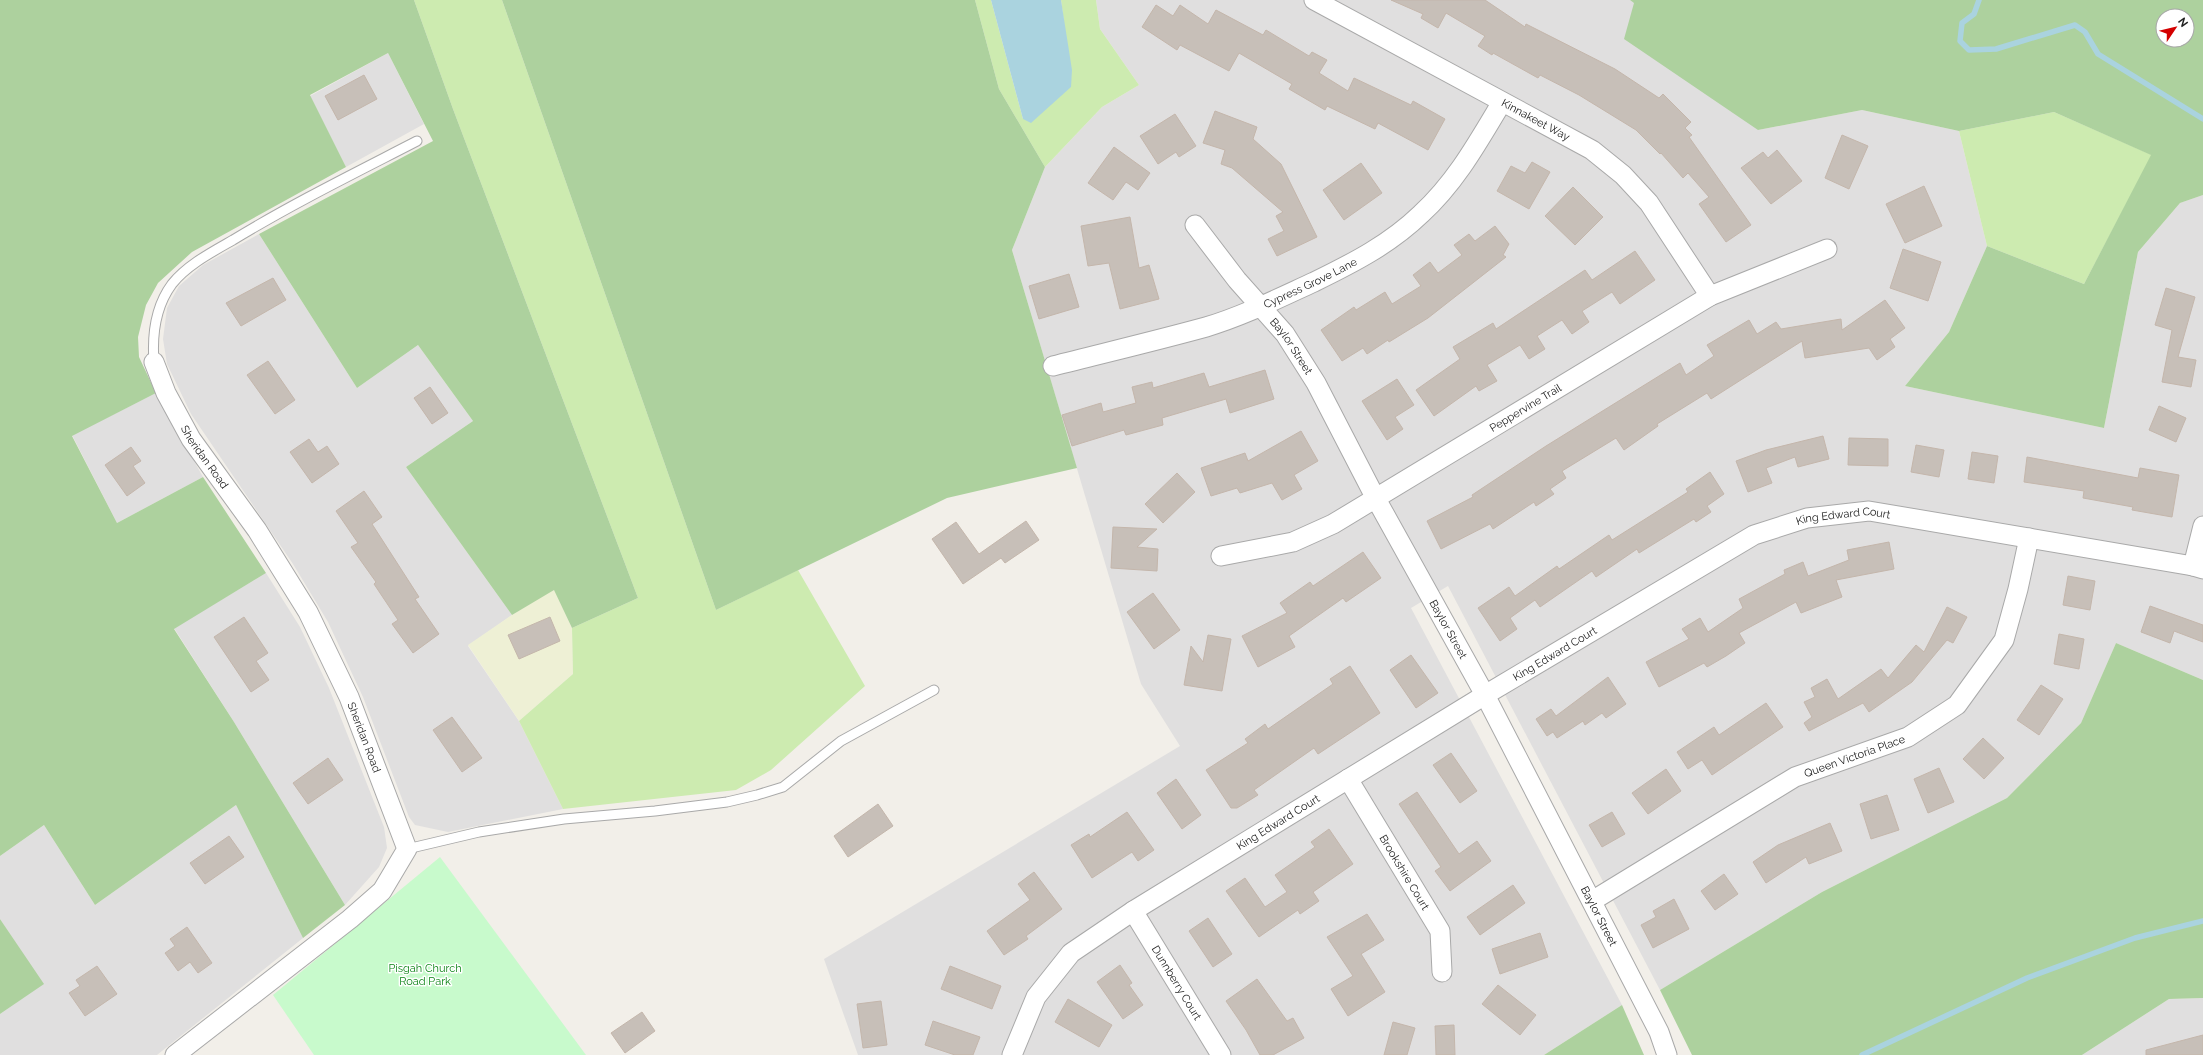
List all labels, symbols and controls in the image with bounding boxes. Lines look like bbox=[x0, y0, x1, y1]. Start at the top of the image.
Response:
north arrow bbox=[2155, 8, 2195, 48]
text: N bbox=[2175, 15, 2191, 30]
street label: Kinnakeet Way bbox=[1499, 96, 1572, 143]
street label: Cypress Grove Lane bbox=[1261, 255, 1360, 311]
street label: Baylor Street bbox=[1267, 315, 1315, 377]
street label: Peppervine Trail bbox=[1487, 381, 1564, 434]
street label: Sheridan Road bbox=[178, 423, 231, 491]
street label: King Edward Court bbox=[1794, 504, 1892, 528]
street label: Baylor Street bbox=[1427, 597, 1470, 661]
street label: King Edward Court bbox=[1510, 623, 1599, 683]
street label: Sheridan Road bbox=[345, 700, 384, 774]
street label: Queen Victoria Place bbox=[1802, 732, 1907, 780]
street label: King Edward Court bbox=[1234, 791, 1322, 852]
street label: Brookshire Court bbox=[1377, 832, 1432, 912]
street label: Baylor Street bbox=[1578, 884, 1620, 948]
street label: Dunnberry Court bbox=[1149, 943, 1205, 1023]
park label: Pisgah Church Road Park bbox=[388, 962, 462, 988]

